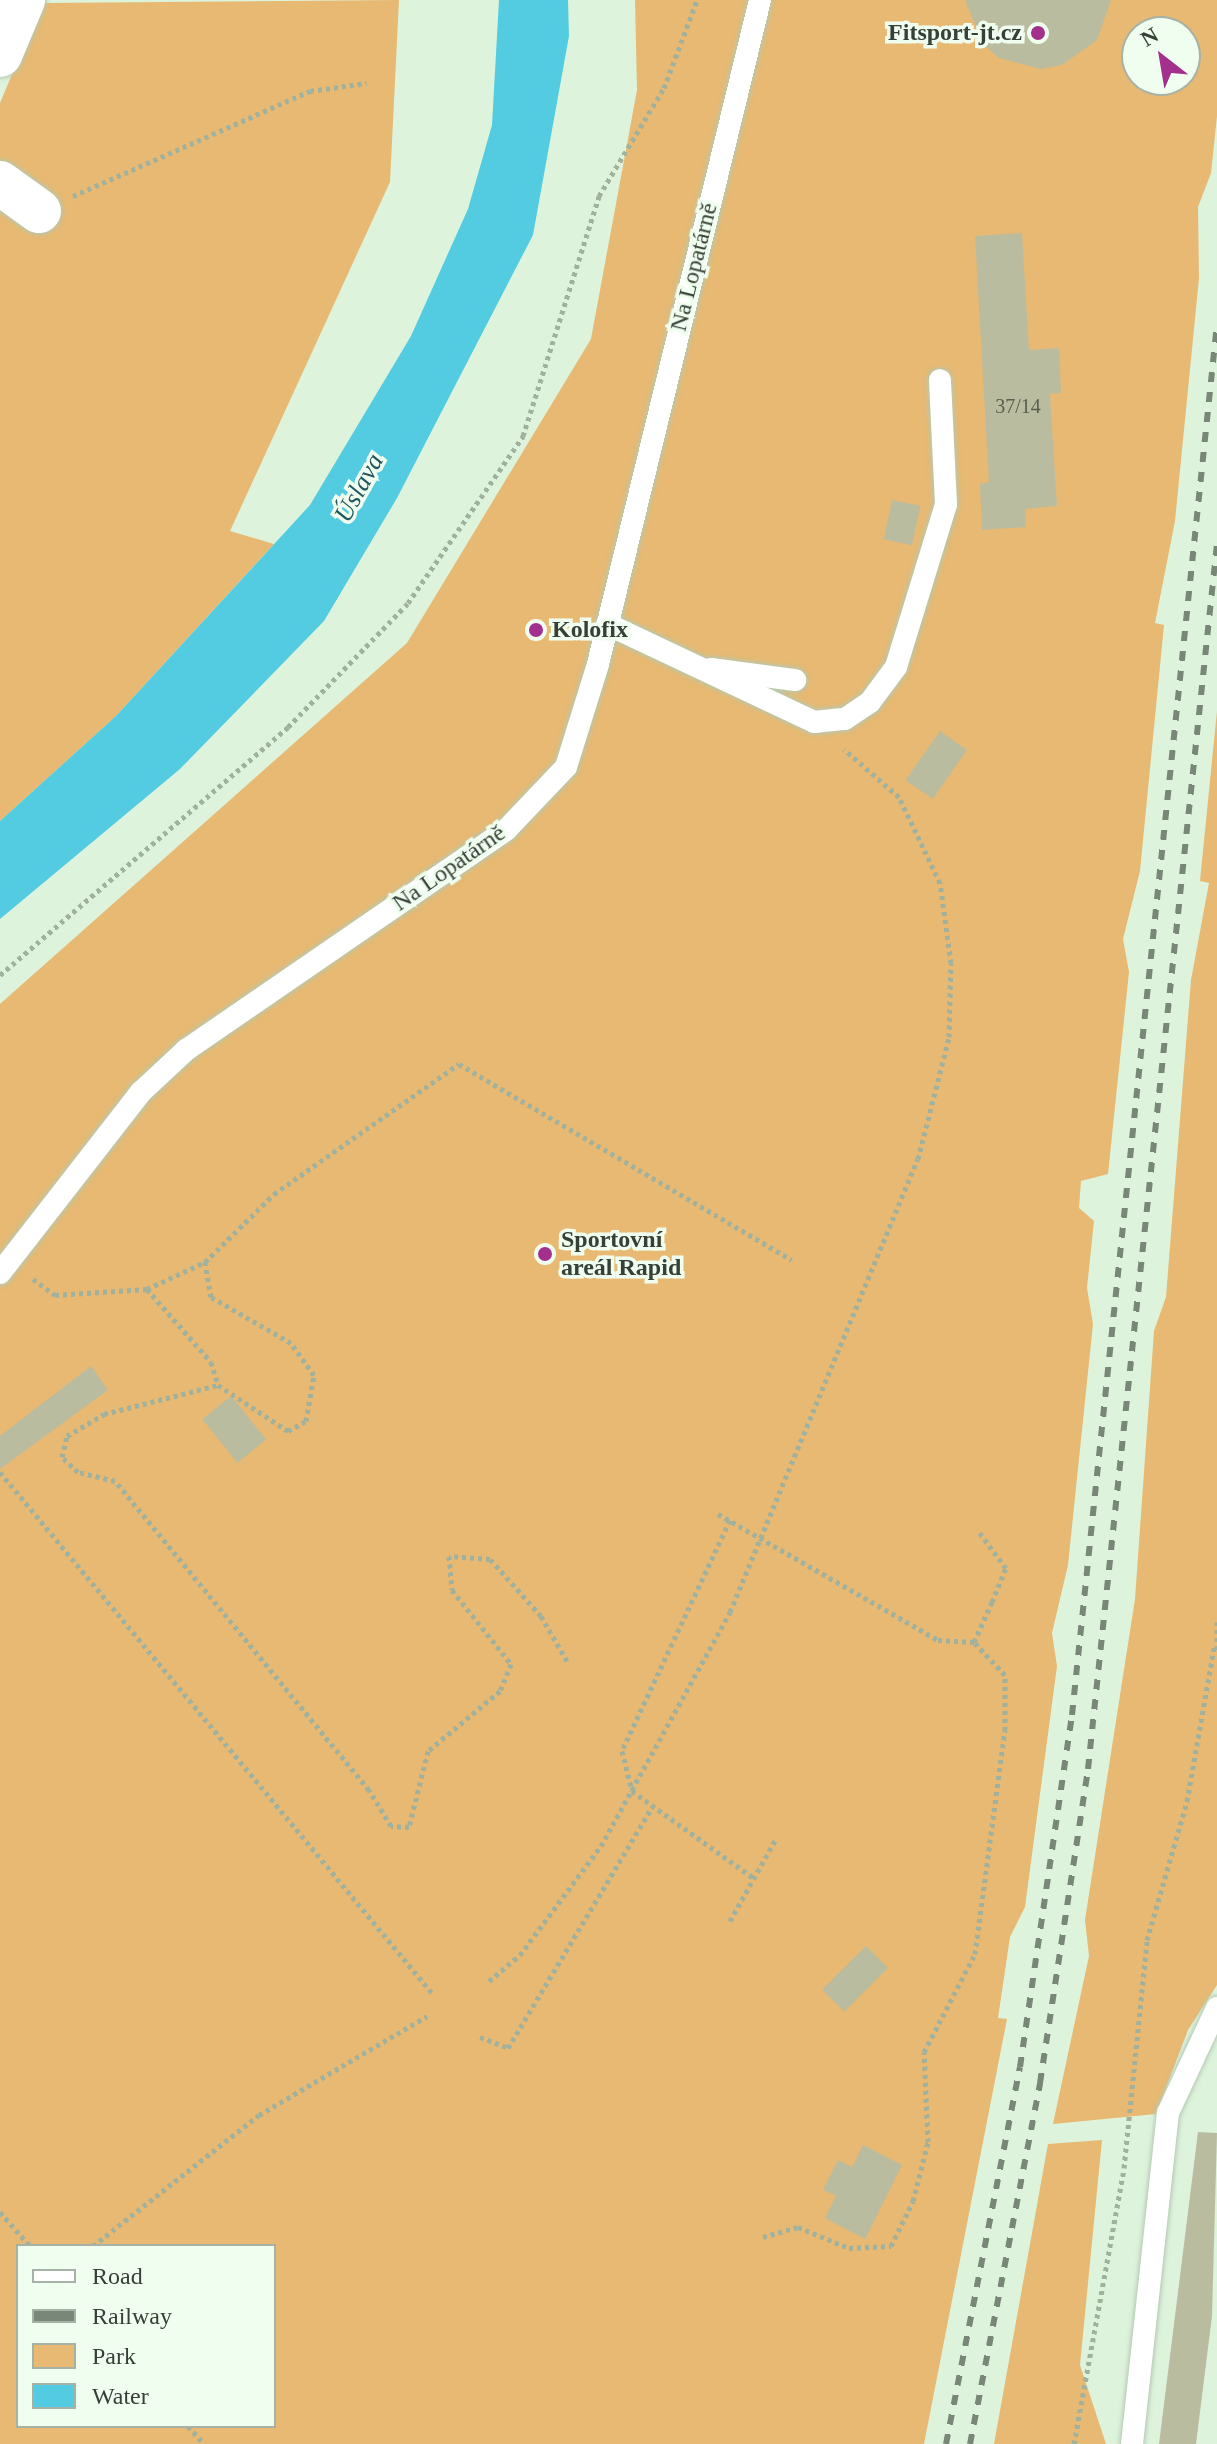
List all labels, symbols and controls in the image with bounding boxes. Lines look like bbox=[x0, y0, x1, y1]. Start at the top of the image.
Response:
north arrow bbox=[1121, 16, 1201, 96]
place label: Fitsport-jt.cz bbox=[888, 19, 1022, 47]
text: N bbox=[1136, 22, 1163, 52]
marker: Fitsport-jt.cz bbox=[1029, 24, 1047, 42]
street label: Na Lopatárně bbox=[664, 200, 724, 334]
house number: 37/14 bbox=[995, 394, 1041, 418]
water label: Úslava bbox=[328, 448, 390, 528]
place label: Kolofix bbox=[552, 616, 628, 644]
marker: Kolofix bbox=[527, 621, 545, 639]
street label: Na Lopatárně bbox=[387, 819, 511, 917]
place label: Sportovní areál Rapid bbox=[561, 1226, 681, 1282]
marker: Sportovní areál Rapid bbox=[536, 1245, 554, 1263]
legend bbox=[16, 2244, 276, 2428]
text: Road bbox=[92, 2263, 143, 2289]
text: Railway bbox=[92, 2303, 172, 2329]
text: Park bbox=[92, 2343, 136, 2369]
text: Water bbox=[92, 2383, 149, 2409]

